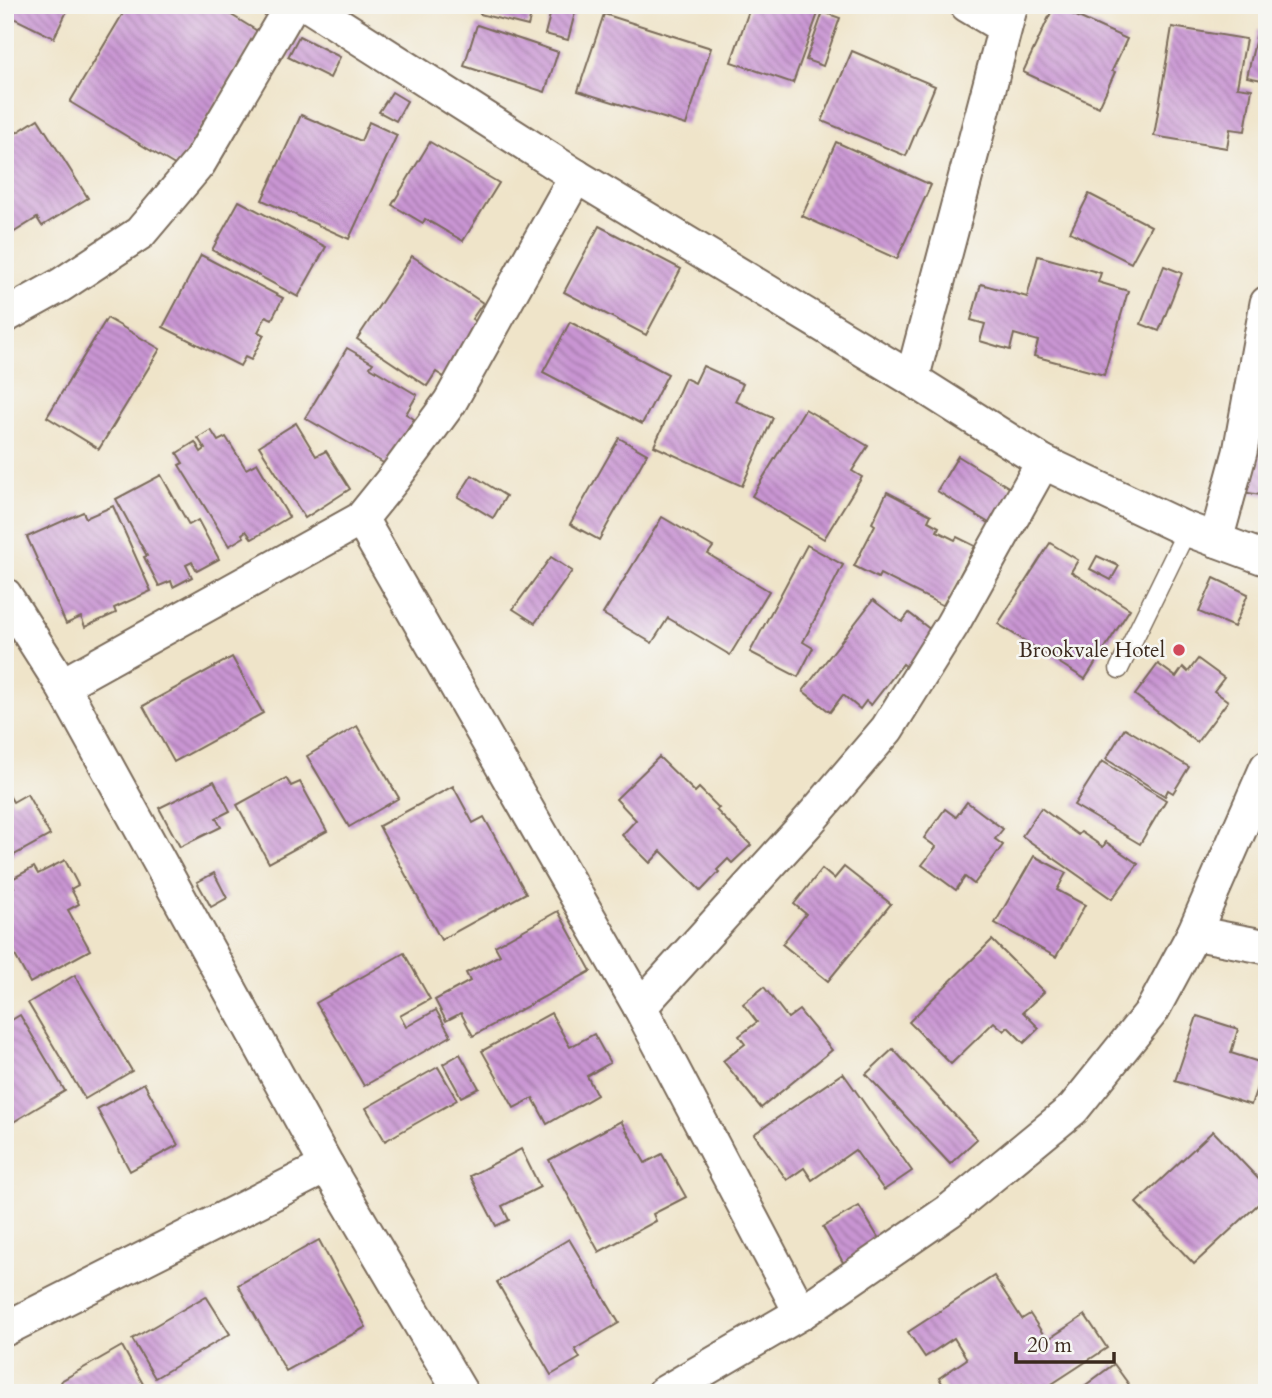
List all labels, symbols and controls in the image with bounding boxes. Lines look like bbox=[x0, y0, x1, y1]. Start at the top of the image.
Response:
place label: Brookvale Hotel bbox=[1018, 636, 1165, 665]
marker: Brookvale Hotel bbox=[1171, 642, 1187, 658]
scale bar bbox=[1016, 1321, 1114, 1365]
text: 20 m bbox=[1027, 1331, 1072, 1360]

